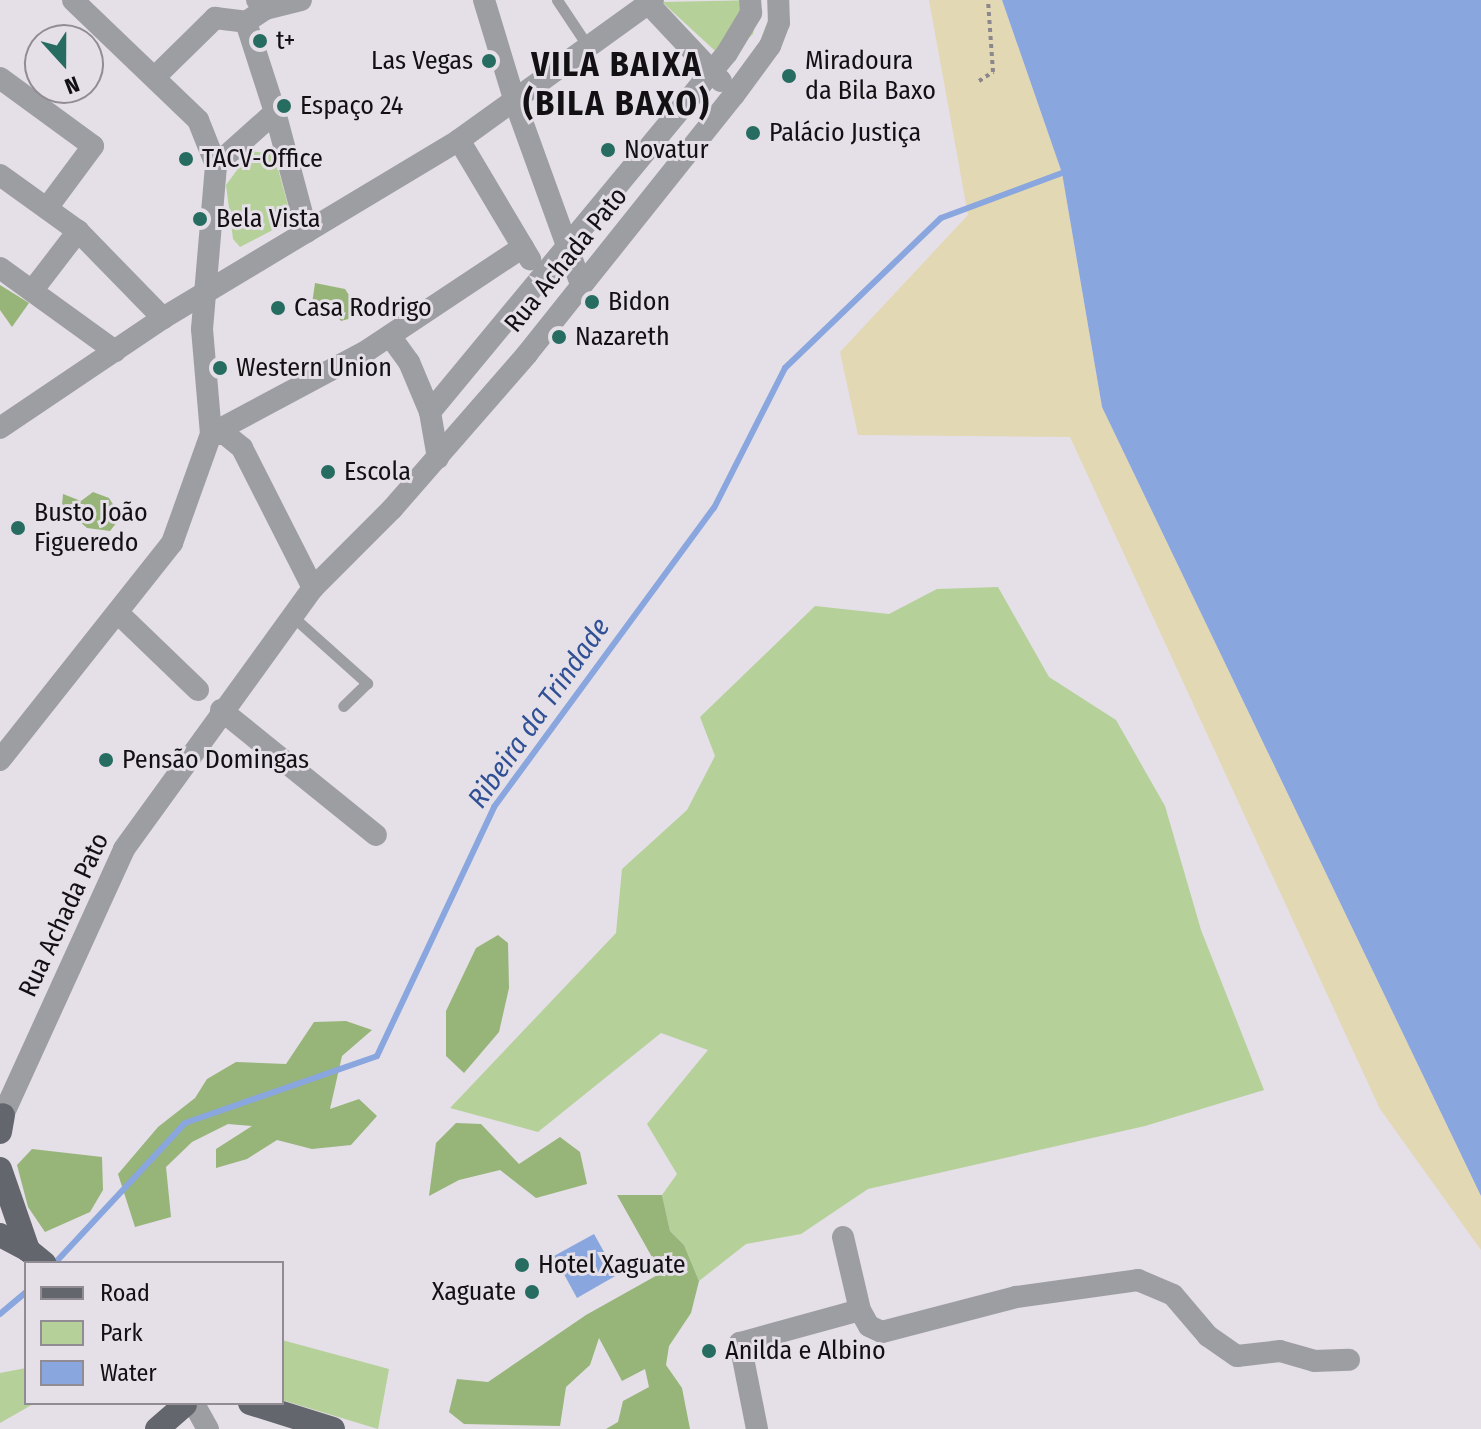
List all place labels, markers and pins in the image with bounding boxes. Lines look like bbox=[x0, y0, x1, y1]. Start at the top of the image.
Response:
place label: t+ bbox=[276, 25, 295, 57]
marker: t+ bbox=[251, 32, 269, 50]
place label: Las Vegas bbox=[371, 45, 473, 77]
place label: Miradoura da Bila Baxo bbox=[805, 45, 936, 106]
marker: Las Vegas bbox=[480, 52, 498, 70]
marker: Miradoura da Bila Baxo bbox=[780, 67, 798, 85]
place label: Espaço 24 bbox=[300, 90, 403, 122]
marker: Espaço 24 bbox=[275, 97, 293, 115]
place label: Palácio Justiça bbox=[769, 117, 921, 149]
marker: Palácio Justiça bbox=[744, 124, 762, 142]
place label: Novatur bbox=[624, 134, 708, 166]
marker: Novatur bbox=[599, 141, 617, 159]
place label: TACV-Office bbox=[202, 143, 323, 175]
marker: TACV-Office bbox=[177, 150, 195, 168]
place label: Bela Vista bbox=[216, 203, 321, 235]
marker: Bela Vista bbox=[191, 210, 209, 228]
place label: Bidon bbox=[608, 286, 670, 318]
place label: Casa Rodrigo bbox=[294, 292, 432, 324]
marker: Bidon bbox=[583, 293, 601, 311]
marker: Casa Rodrigo bbox=[269, 299, 287, 317]
place label: Nazareth bbox=[575, 321, 670, 353]
marker: Nazareth bbox=[550, 328, 568, 346]
place label: Western Union bbox=[236, 352, 392, 384]
marker: Western Union bbox=[211, 359, 229, 377]
place label: Escola bbox=[344, 456, 411, 488]
marker: Escola bbox=[319, 463, 337, 481]
place label: Busto João Figueredo bbox=[34, 497, 148, 558]
marker: Busto João Figueredo bbox=[9, 519, 27, 537]
place label: Pensão Domingas bbox=[122, 744, 309, 776]
marker: Pensão Domingas bbox=[97, 751, 115, 769]
place label: Hotel Xaguate bbox=[538, 1249, 686, 1281]
marker: Hotel Xaguate bbox=[513, 1256, 531, 1274]
place label: Xaguate bbox=[432, 1276, 516, 1308]
marker: Xaguate bbox=[523, 1283, 541, 1301]
place label: Anilda e Albino bbox=[725, 1335, 886, 1367]
marker: Anilda e Albino bbox=[700, 1342, 718, 1360]

